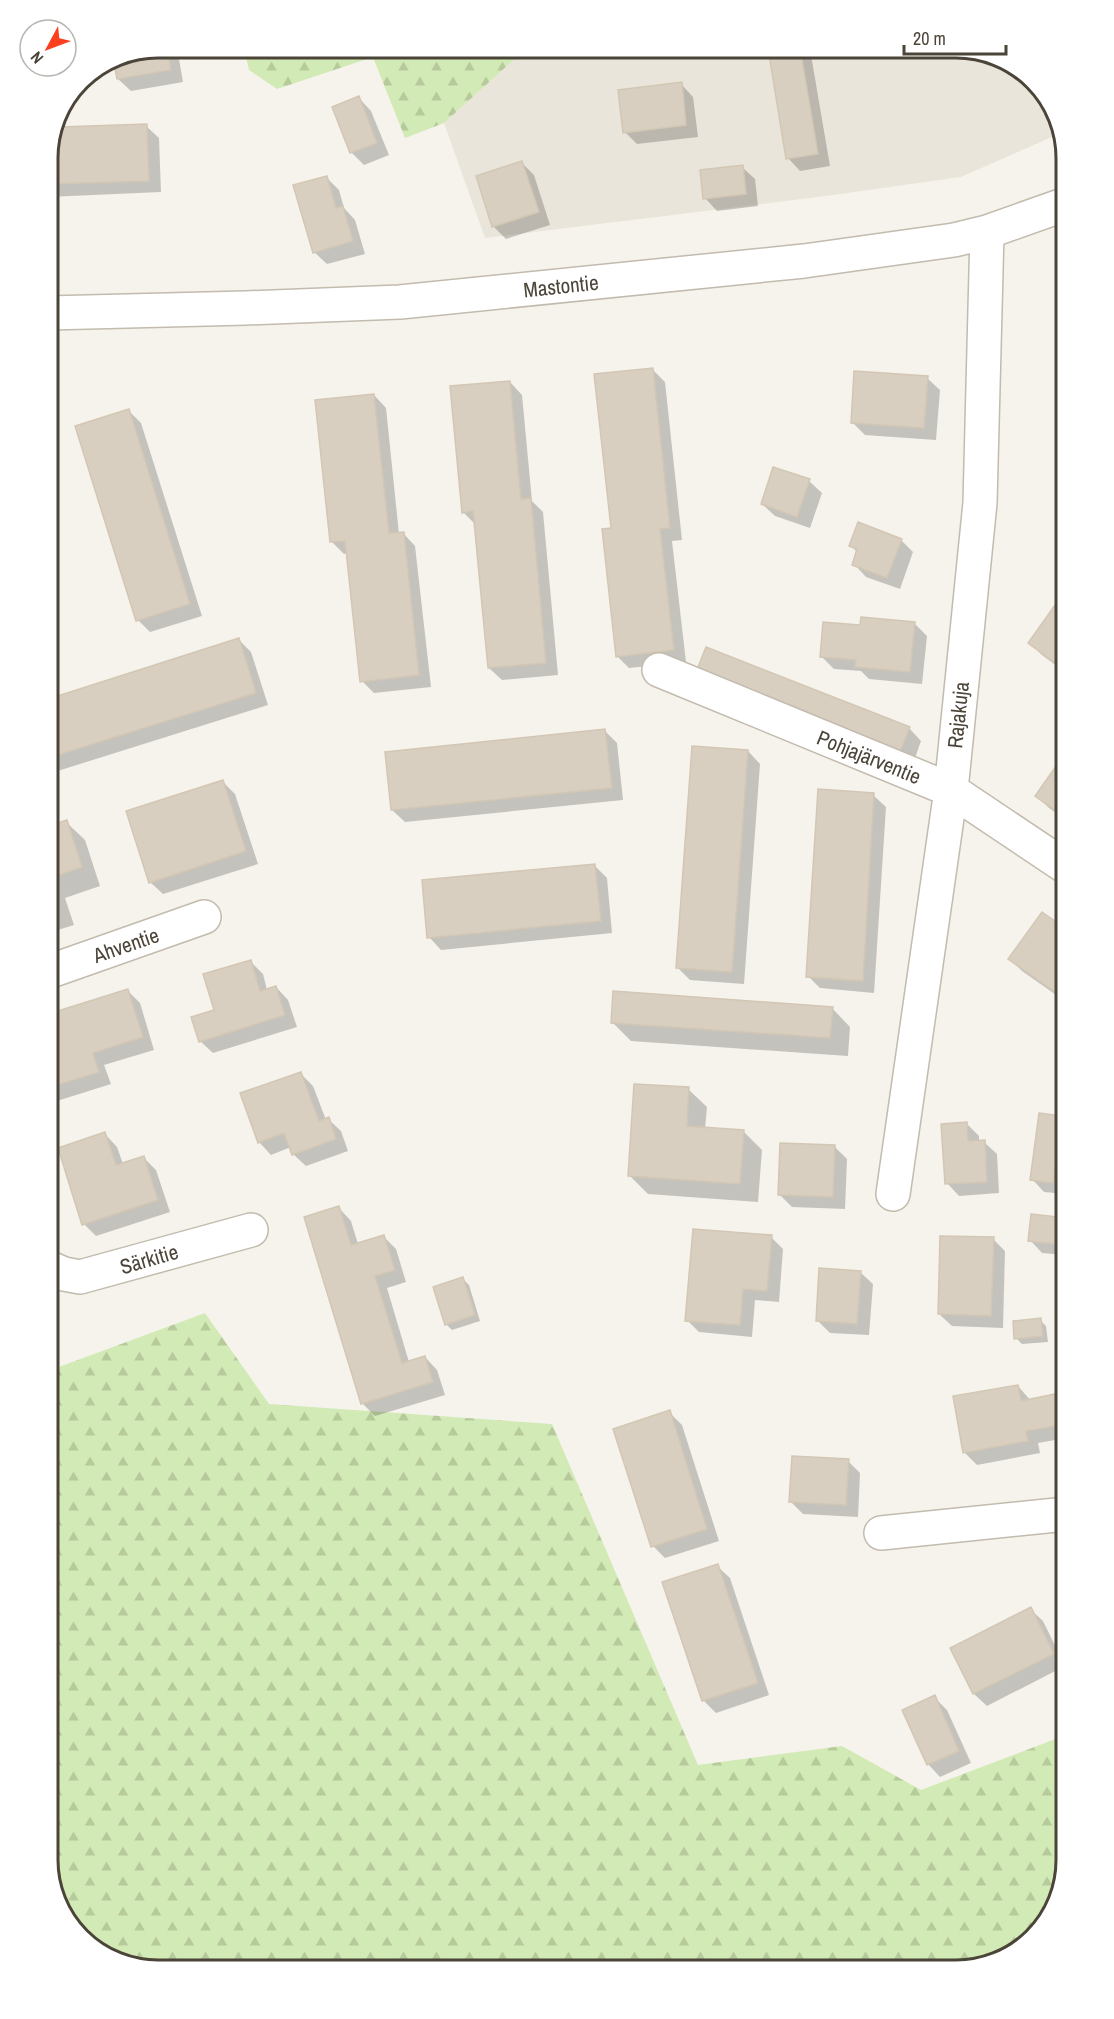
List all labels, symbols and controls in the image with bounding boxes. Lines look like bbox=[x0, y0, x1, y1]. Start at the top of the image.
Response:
north arrow bbox=[18, 18, 78, 78]
scale bar bbox=[904, 18, 1006, 56]
text: 20 m bbox=[913, 26, 946, 51]
text: N bbox=[25, 47, 48, 69]
street label: Mastontie bbox=[522, 268, 600, 304]
street label: Rajakuja bbox=[940, 680, 976, 750]
street label: Pohjajärventie bbox=[813, 723, 925, 791]
street label: Ahventie bbox=[88, 920, 163, 970]
street label: Särkitie bbox=[116, 1237, 182, 1281]

